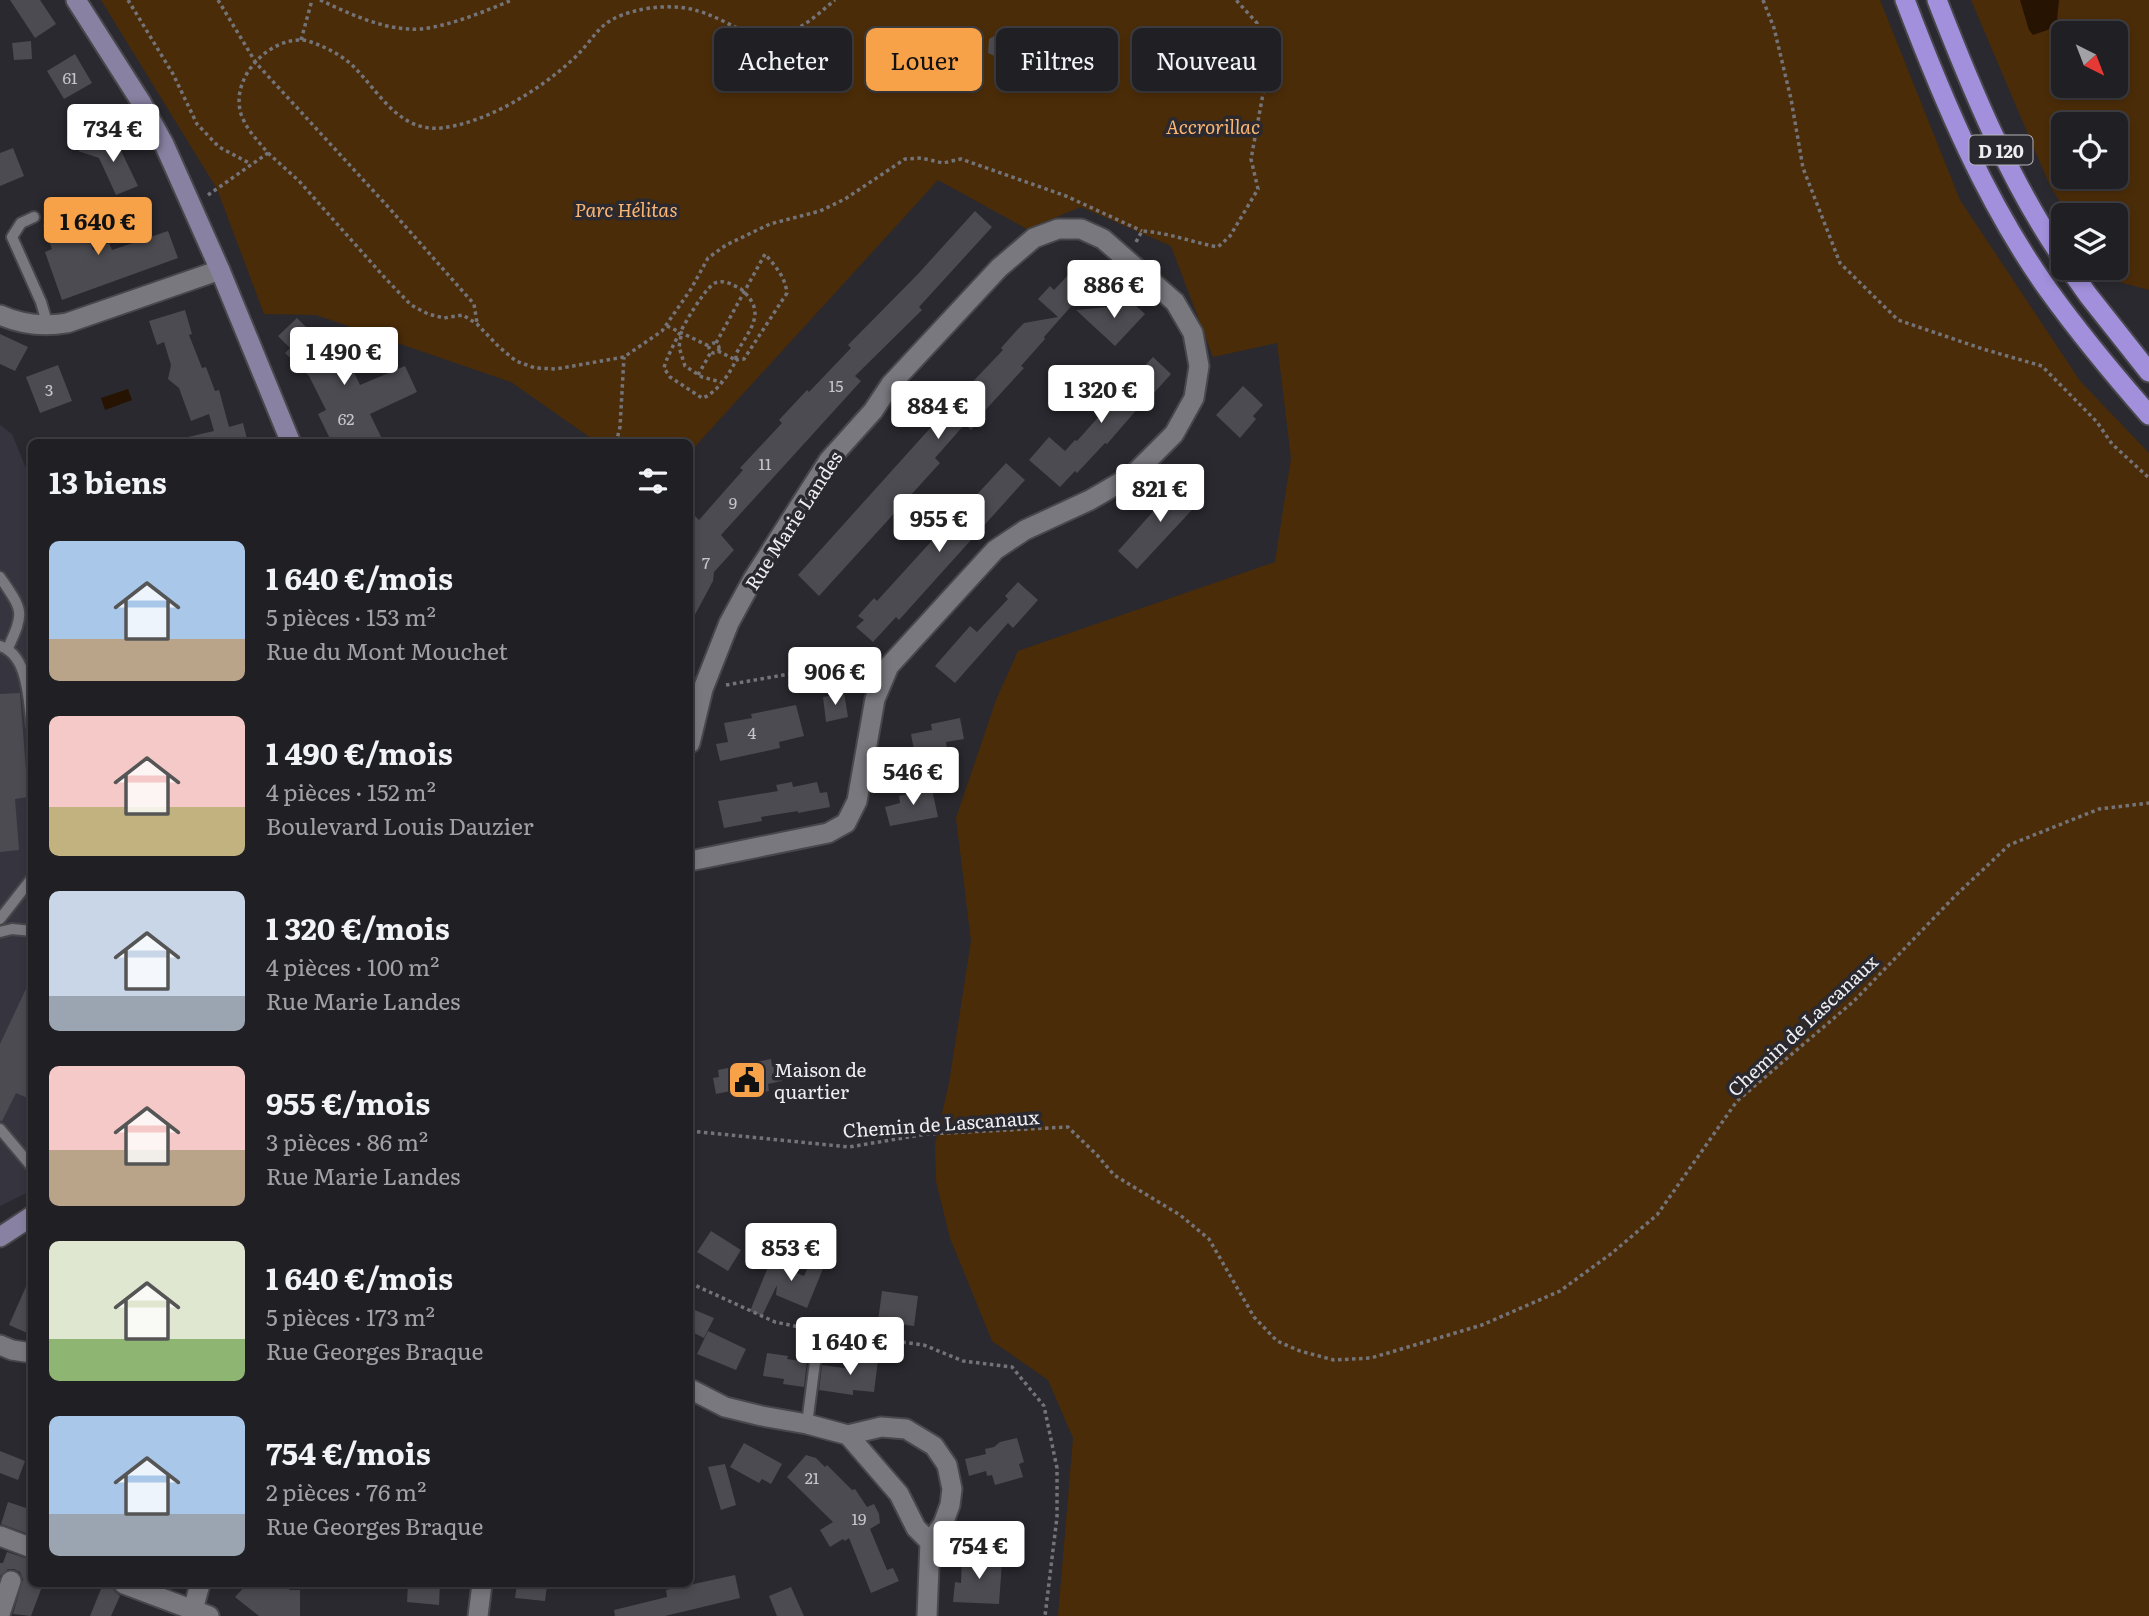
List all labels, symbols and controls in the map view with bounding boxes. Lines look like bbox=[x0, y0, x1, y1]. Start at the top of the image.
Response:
north arrow bbox=[2051, 21, 2128, 98]
map controls bbox=[2051, 21, 2128, 280]
chip: Acheter bbox=[714, 28, 852, 91]
chip: Louer bbox=[866, 28, 982, 91]
chip: Filtres bbox=[996, 28, 1118, 91]
chip: Nouveau bbox=[1132, 28, 1281, 91]
house number: 61 bbox=[62, 65, 78, 89]
pin: 734 € bbox=[64, 104, 162, 164]
text: 734 € bbox=[83, 110, 143, 144]
park label: Accrorillac bbox=[1166, 112, 1260, 140]
button: locate bbox=[2051, 112, 2128, 189]
road number: D 120 bbox=[1969, 135, 2032, 164]
park label: Parc Hélitas bbox=[574, 195, 678, 223]
pin: 1 640 € bbox=[33, 198, 163, 257]
text: 1 640 € bbox=[60, 203, 136, 237]
button: layers bbox=[2051, 203, 2128, 280]
pin: 886 € bbox=[1065, 260, 1163, 320]
text: 886 € bbox=[1083, 266, 1145, 300]
pin: 1 490 € bbox=[279, 328, 409, 387]
text: 1 490 € bbox=[306, 333, 382, 367]
pin: 1 320 € bbox=[1036, 366, 1166, 425]
text: 1 320 € bbox=[1064, 371, 1138, 405]
house number: 15 bbox=[829, 373, 843, 397]
house number: 3 bbox=[45, 377, 53, 401]
pin: 884 € bbox=[889, 382, 987, 441]
text: 884 € bbox=[907, 387, 969, 421]
house number: 62 bbox=[338, 406, 354, 430]
street label: Rue Marie Landes bbox=[738, 445, 849, 595]
house number: 11 bbox=[758, 451, 772, 475]
text: 13 biens bbox=[49, 459, 167, 503]
icon: filters bbox=[634, 462, 672, 500]
pin: 821 € bbox=[1111, 464, 1209, 524]
text: 821 € bbox=[1132, 470, 1188, 504]
house number: 9 bbox=[729, 490, 737, 514]
pin: 955 € bbox=[890, 494, 988, 554]
text: 955 € bbox=[910, 500, 968, 534]
house number: 7 bbox=[702, 550, 710, 574]
text: 1 640 €/mois bbox=[266, 555, 453, 599]
icon: home bbox=[105, 569, 189, 653]
text: 5 pièces · 153 m² bbox=[266, 599, 436, 633]
text: Rue du Mont Mouchet bbox=[266, 633, 508, 667]
pin: 906 € bbox=[786, 648, 884, 707]
text: 906 € bbox=[804, 653, 866, 687]
house number: 4 bbox=[748, 720, 757, 744]
text: 1 490 €/mois bbox=[266, 730, 453, 774]
icon: home bbox=[105, 744, 189, 828]
pin: 546 € bbox=[864, 748, 962, 807]
text: 546 € bbox=[883, 753, 943, 787]
text: 4 pièces · 152 m² bbox=[266, 774, 436, 808]
text: Boulevard Louis Dauzier bbox=[266, 808, 534, 842]
text: 1 320 €/mois bbox=[266, 905, 450, 949]
icon: home bbox=[105, 919, 189, 1003]
street label: Chemin de Lascanaux bbox=[1720, 947, 1884, 1102]
text: 4 pièces · 100 m² bbox=[266, 949, 439, 983]
text: Rue Marie Landes bbox=[266, 983, 460, 1017]
place label: Maison de quartier bbox=[774, 1055, 867, 1105]
public building icon: Maison de quartier bbox=[726, 1059, 768, 1101]
text: 955 €/mois bbox=[266, 1080, 430, 1124]
icon: home bbox=[105, 1094, 189, 1178]
street label: Chemin de Lascanaux bbox=[842, 1102, 1040, 1144]
text: 3 pièces · 86 m² bbox=[266, 1124, 428, 1158]
text: Rue Marie Landes bbox=[266, 1158, 460, 1192]
pin: 853 € bbox=[742, 1224, 840, 1283]
text: 853 € bbox=[761, 1229, 821, 1263]
text: 1 640 €/mois bbox=[266, 1255, 453, 1299]
icon: home bbox=[105, 1269, 189, 1353]
text: 5 pièces · 173 m² bbox=[266, 1299, 435, 1333]
pin: 1 640 € bbox=[785, 1318, 915, 1377]
text: 1 640 € bbox=[812, 1323, 888, 1357]
text: Rue Georges Braque bbox=[266, 1333, 483, 1367]
text: 754 €/mois bbox=[266, 1430, 431, 1474]
icon: home bbox=[105, 1444, 189, 1528]
house number: 21 bbox=[805, 1465, 820, 1489]
text: 2 pièces · 76 m² bbox=[266, 1474, 426, 1508]
house number: 19 bbox=[852, 1506, 866, 1530]
text: Rue Georges Braque bbox=[266, 1508, 483, 1542]
pin: 754 € bbox=[930, 1522, 1028, 1581]
text: 754 € bbox=[949, 1527, 1009, 1561]

